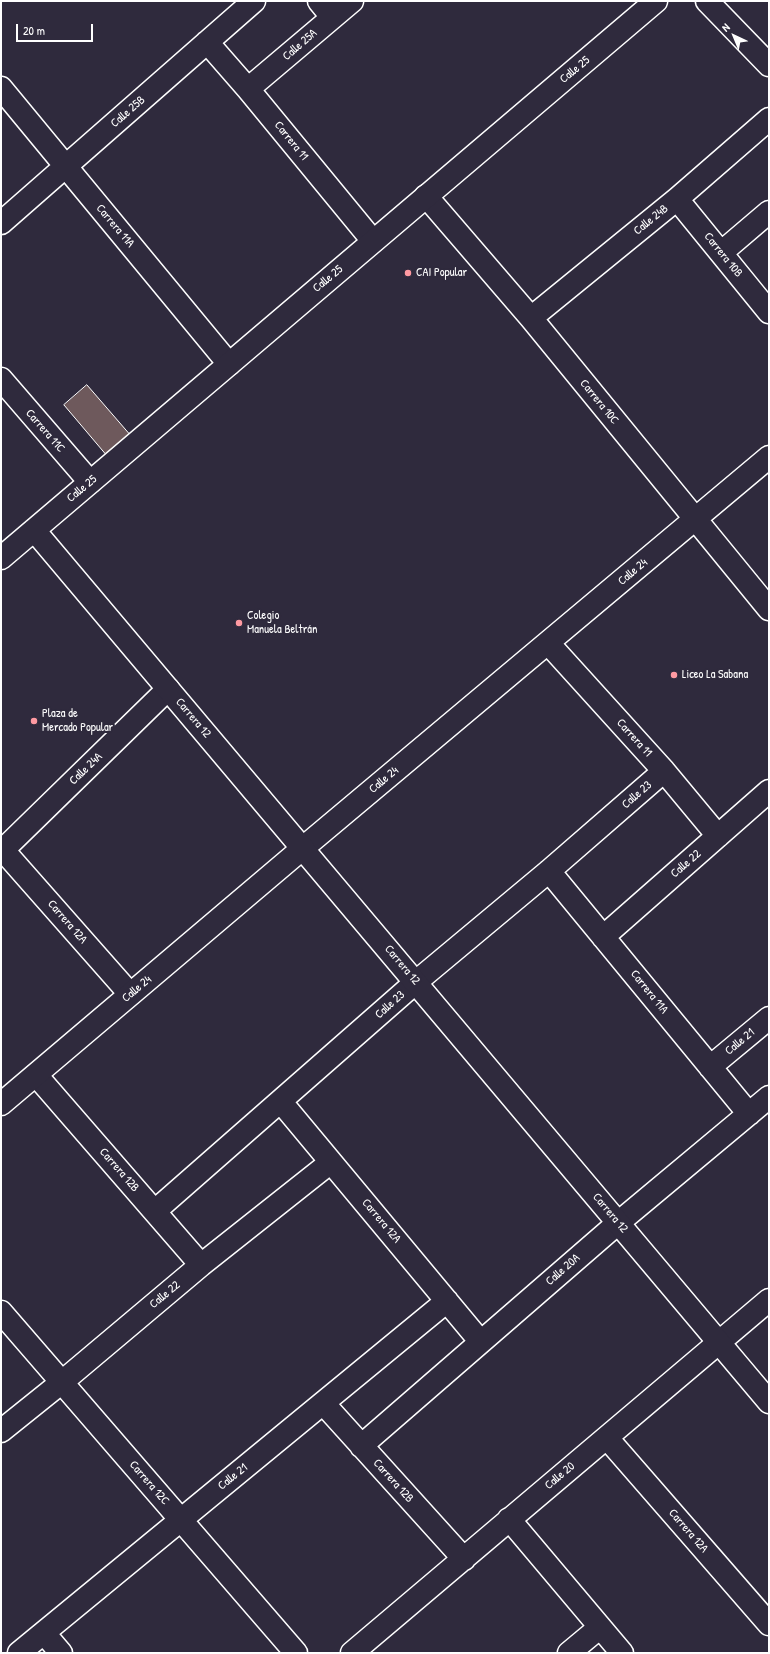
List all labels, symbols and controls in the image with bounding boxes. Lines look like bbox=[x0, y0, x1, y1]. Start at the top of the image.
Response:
scale bar bbox=[18, 16, 95, 42]
north arrow bbox=[714, 16, 754, 56]
text: N bbox=[719, 20, 733, 34]
text: 20 m bbox=[23, 22, 45, 39]
street label: Calle 25A bbox=[280, 26, 320, 64]
street label: Calle 25 bbox=[557, 53, 593, 87]
street label: Calle 25B bbox=[108, 93, 148, 131]
street label: Carrera 11 bbox=[271, 119, 311, 163]
street label: Carrera 11A bbox=[93, 201, 137, 251]
street label: Calle 24B bbox=[631, 202, 671, 238]
street label: Carrera 10B bbox=[701, 230, 745, 280]
street label: Calle 25 bbox=[310, 262, 346, 296]
place label: CAI Popular bbox=[416, 266, 467, 280]
marker: CAI Popular bbox=[403, 268, 413, 278]
street label: Carrera 10C bbox=[577, 377, 621, 427]
street label: Carrera 11C bbox=[22, 406, 68, 456]
street label: Calle 25 bbox=[64, 472, 100, 506]
street label: Calle 24 bbox=[615, 556, 651, 588]
place label: Colegio Manuela Beltrán bbox=[247, 609, 317, 637]
marker: Colegio Manuela Beltrán bbox=[234, 618, 244, 628]
place label: Liceo La Sabana bbox=[682, 668, 748, 682]
marker: Liceo La Sabana bbox=[669, 670, 679, 680]
street label: Carrera 12 bbox=[172, 695, 214, 741]
place label: Plaza de Mercado Popular bbox=[42, 707, 113, 735]
marker: Plaza de Mercado Popular bbox=[29, 716, 39, 726]
street label: Carrera 11 bbox=[613, 716, 655, 760]
street label: Calle 24A bbox=[67, 750, 105, 788]
street label: Calle 24 bbox=[366, 764, 402, 796]
street label: Calle 23 bbox=[619, 778, 655, 812]
street label: Calle 22 bbox=[668, 847, 704, 881]
street label: Carrera 12A bbox=[44, 897, 90, 947]
street label: Carrera 12 bbox=[381, 942, 423, 988]
street label: Carrera 11A bbox=[627, 967, 671, 1017]
street label: Calle 24 bbox=[119, 973, 155, 1005]
street label: Calle 23 bbox=[372, 988, 408, 1022]
street label: Calle 21 bbox=[722, 1026, 758, 1058]
street label: Carrera 12B bbox=[96, 1145, 142, 1195]
street label: Carrera 12 bbox=[589, 1190, 631, 1236]
street label: Carrera 12A bbox=[358, 1196, 404, 1246]
street label: Calle 20A bbox=[543, 1251, 583, 1289]
street label: Calle 22 bbox=[147, 1278, 183, 1312]
street label: Carrera 12B bbox=[370, 1456, 416, 1506]
street label: Carrera 12C bbox=[126, 1458, 172, 1508]
street label: Calle 20 bbox=[542, 1459, 578, 1493]
street label: Calle 21 bbox=[215, 1461, 251, 1493]
street label: Carrera 12A bbox=[665, 1506, 711, 1556]

